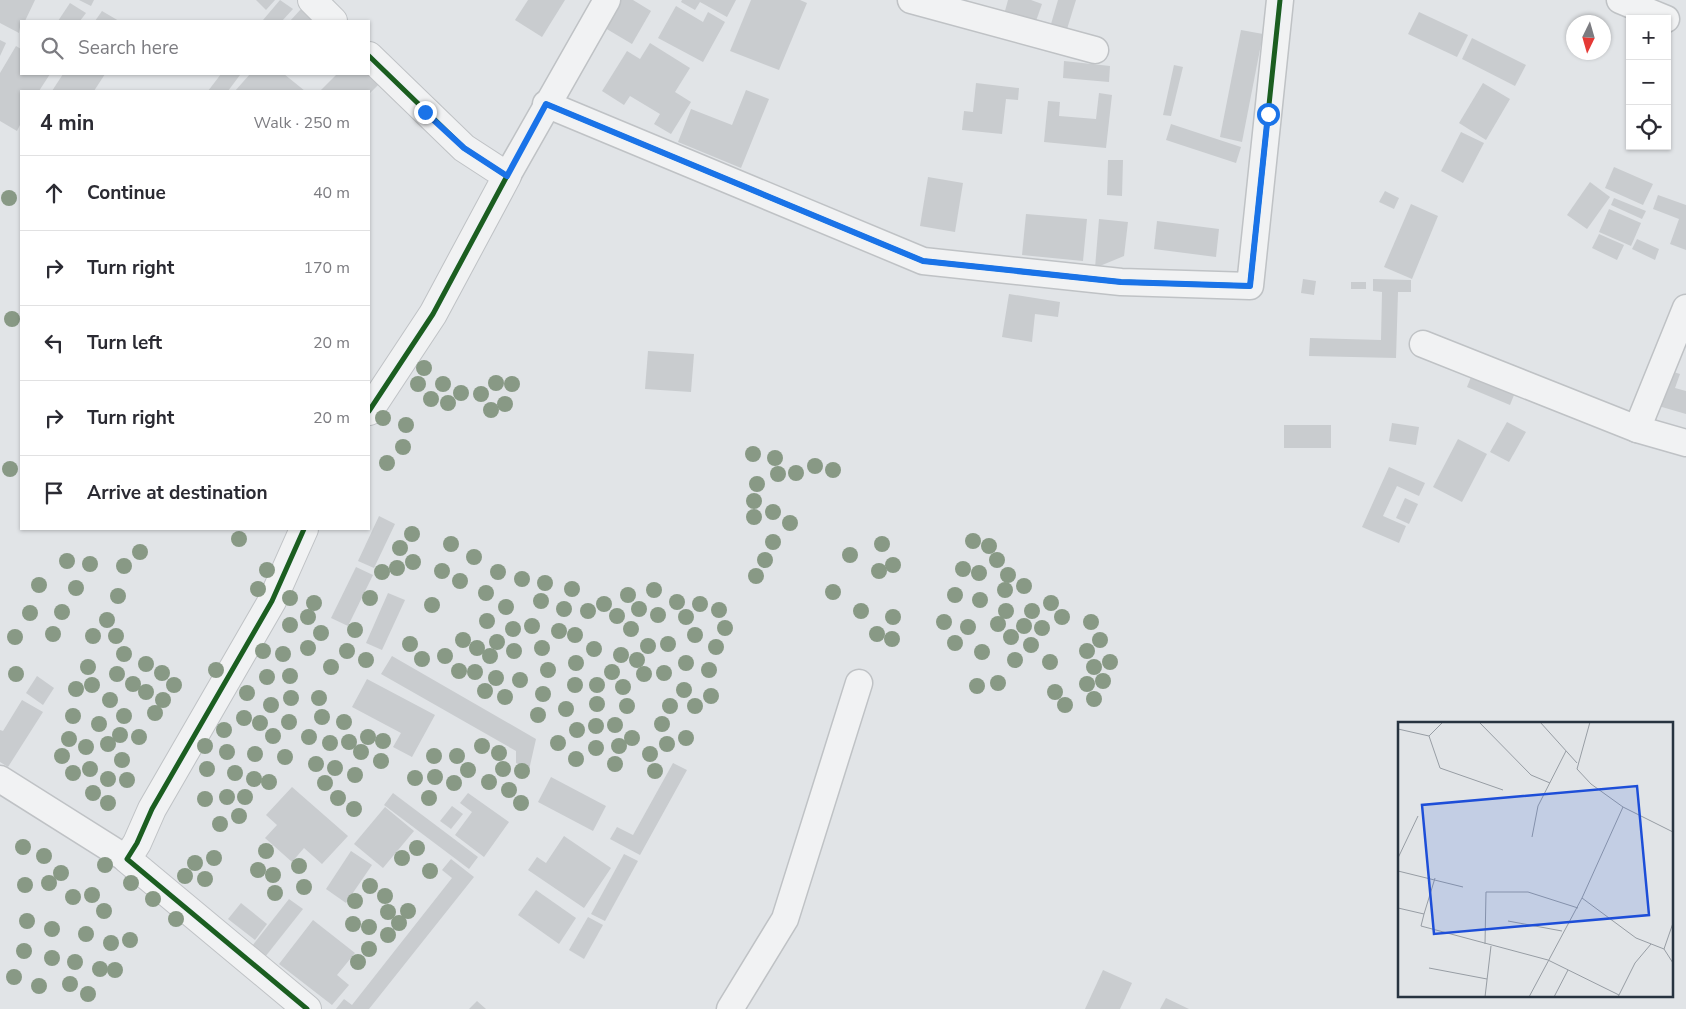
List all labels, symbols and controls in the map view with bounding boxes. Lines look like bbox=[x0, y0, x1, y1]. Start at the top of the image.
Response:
north arrow bbox=[1566, 15, 1611, 60]
map controls bbox=[1626, 15, 1671, 150]
button: + bbox=[1626, 15, 1671, 60]
search box bbox=[20, 20, 370, 75]
icon: search bbox=[38, 34, 66, 62]
text: Search here bbox=[78, 35, 179, 61]
button: − bbox=[1626, 60, 1671, 105]
route end bbox=[414, 101, 437, 124]
route start bbox=[1257, 103, 1280, 126]
button: locate bbox=[1626, 105, 1671, 150]
text: 4 min bbox=[40, 109, 94, 137]
text: Walk · 250 m bbox=[254, 112, 350, 134]
icon: ahead bbox=[40, 179, 68, 207]
text: Continue bbox=[87, 180, 166, 206]
text: 40 m bbox=[313, 182, 350, 204]
icon: right bbox=[40, 254, 68, 282]
text: Turn right bbox=[87, 255, 174, 281]
text: 170 m bbox=[303, 257, 350, 279]
icon: left bbox=[40, 329, 68, 357]
text: Turn left bbox=[87, 330, 162, 356]
text: 20 m bbox=[313, 332, 350, 354]
icon: right bbox=[40, 404, 68, 432]
text: Turn right bbox=[87, 405, 174, 431]
text: 20 m bbox=[313, 407, 350, 429]
icon: arrive bbox=[40, 479, 68, 507]
text: Arrive at destination bbox=[87, 480, 268, 506]
inset map bbox=[1398, 722, 1674, 996]

